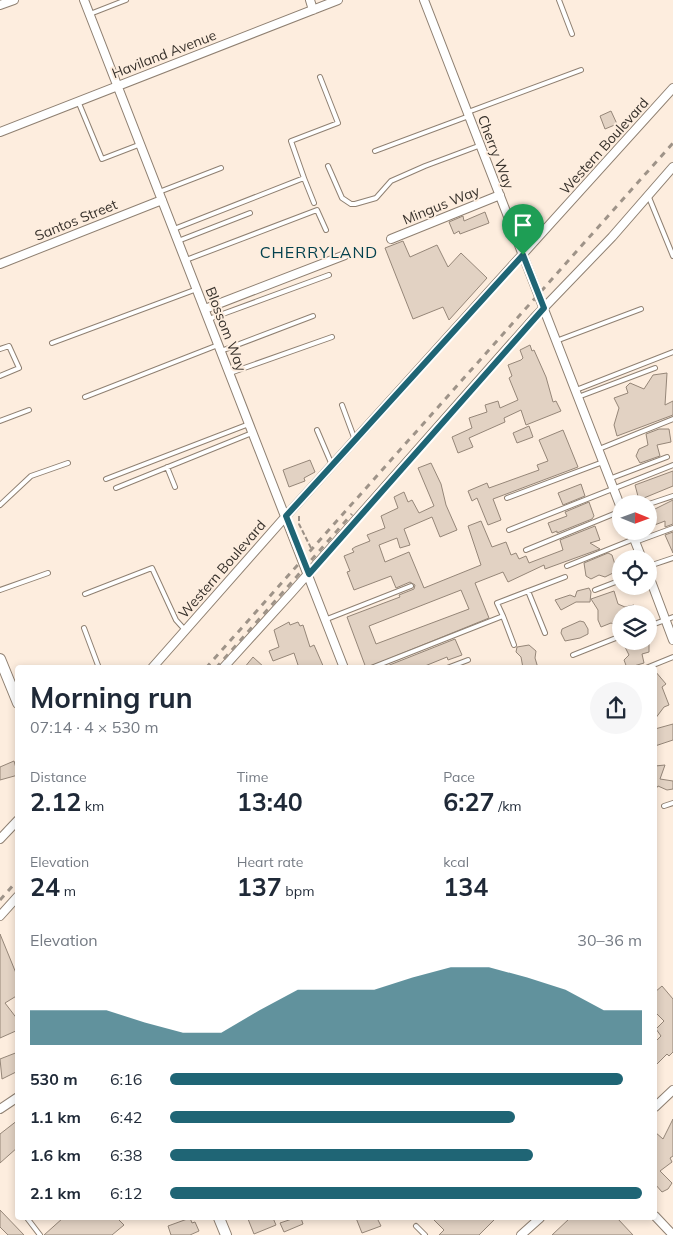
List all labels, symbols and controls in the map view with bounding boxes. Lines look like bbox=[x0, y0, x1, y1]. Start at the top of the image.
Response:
street label: Haviland Avenue bbox=[109, 26, 219, 82]
street label: Western Boulevard bbox=[556, 94, 652, 198]
street label: Cherry Way bbox=[474, 113, 519, 192]
street label: Mingus Way bbox=[400, 181, 483, 229]
street label: Santos Street bbox=[32, 195, 120, 245]
pin bbox=[502, 204, 544, 255]
icon: arrive bbox=[509, 211, 537, 239]
district label: CHERRYLAND bbox=[260, 242, 378, 262]
street label: Blossom Way bbox=[202, 284, 251, 374]
north arrow bbox=[612, 495, 658, 540]
map controls bbox=[612, 495, 657, 650]
street label: Western Boulevard bbox=[174, 516, 270, 622]
button: locate bbox=[612, 550, 657, 595]
button: layers bbox=[612, 605, 657, 650]
text: Morning run bbox=[30, 680, 193, 715]
button: share bbox=[590, 682, 642, 734]
text: 07:14 · 4 × 530 m bbox=[30, 717, 159, 737]
text: Distance bbox=[30, 768, 87, 786]
text: Time bbox=[237, 768, 268, 786]
text: Pace bbox=[443, 768, 475, 786]
text: 2.12 bbox=[30, 786, 81, 817]
text: 13:40 bbox=[237, 786, 303, 817]
text: 6:27 bbox=[443, 786, 495, 817]
text: km bbox=[81, 797, 104, 815]
text: /km bbox=[495, 797, 522, 815]
text: Elevation bbox=[30, 853, 89, 871]
text: Heart rate bbox=[237, 853, 303, 871]
text: kcal bbox=[443, 853, 469, 871]
text: 24 bbox=[30, 871, 60, 902]
text: 137 bbox=[237, 871, 282, 902]
text: 134 bbox=[443, 871, 488, 902]
text: m bbox=[60, 882, 76, 900]
text: bpm bbox=[282, 882, 314, 900]
text: Elevation bbox=[30, 930, 98, 950]
text: 30–36 m bbox=[577, 930, 642, 950]
text: 530 m bbox=[30, 1069, 78, 1089]
text: 6:16 bbox=[110, 1069, 142, 1089]
text: 1.1 km bbox=[30, 1107, 81, 1127]
text: 6:42 bbox=[110, 1107, 142, 1127]
text: 1.6 km bbox=[30, 1145, 81, 1165]
text: 6:38 bbox=[110, 1145, 142, 1165]
text: 2.1 km bbox=[30, 1183, 81, 1203]
text: 6:12 bbox=[110, 1183, 142, 1203]

